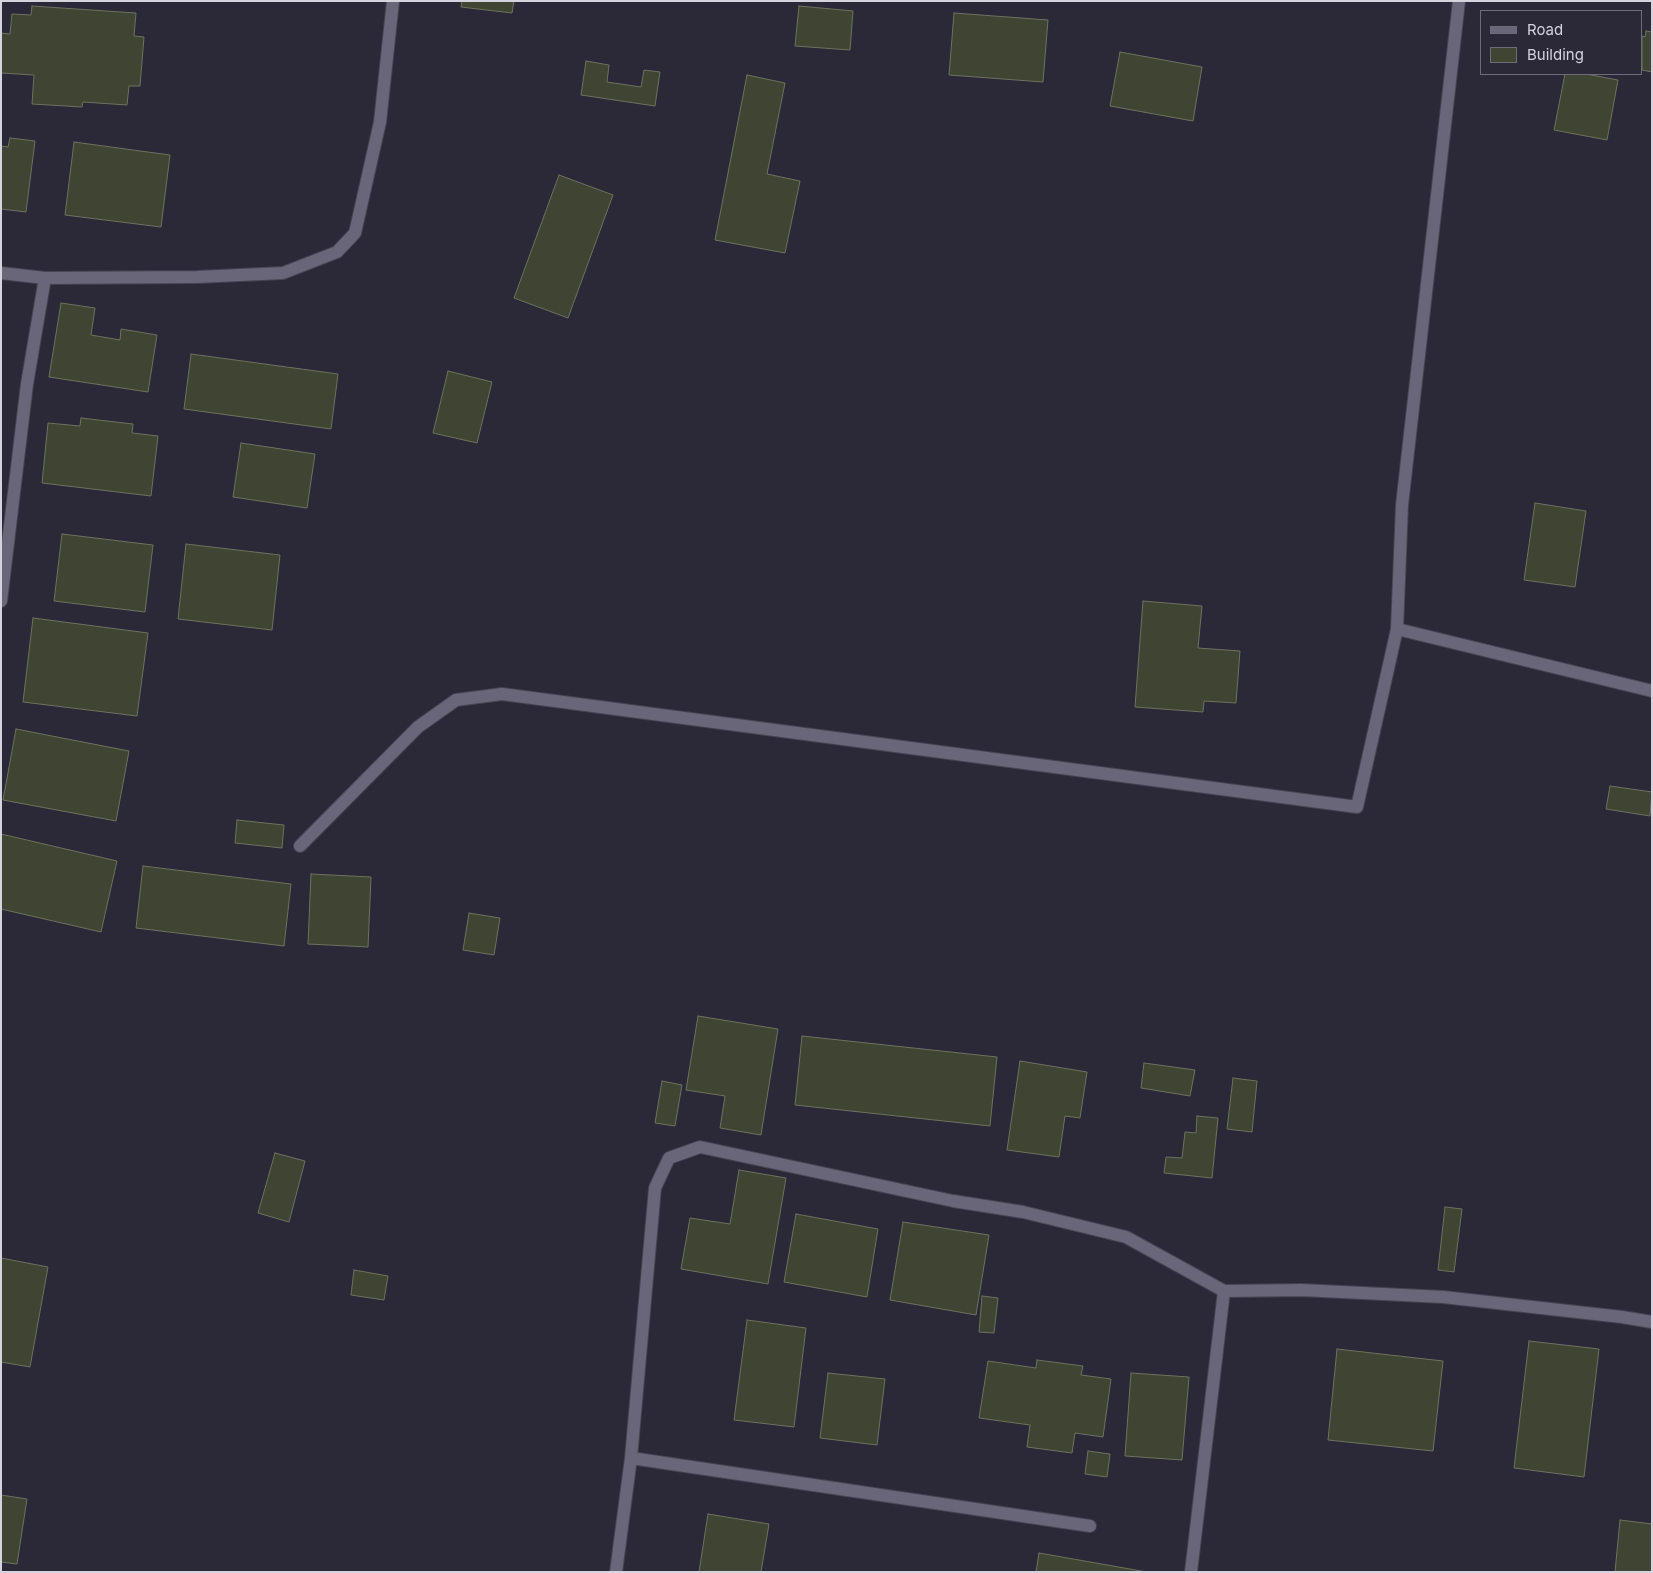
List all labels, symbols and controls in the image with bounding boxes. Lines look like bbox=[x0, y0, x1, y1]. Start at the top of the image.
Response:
legend bbox=[1480, 10, 1643, 75]
text: Road bbox=[1527, 20, 1563, 39]
text: Building bbox=[1527, 45, 1584, 64]

